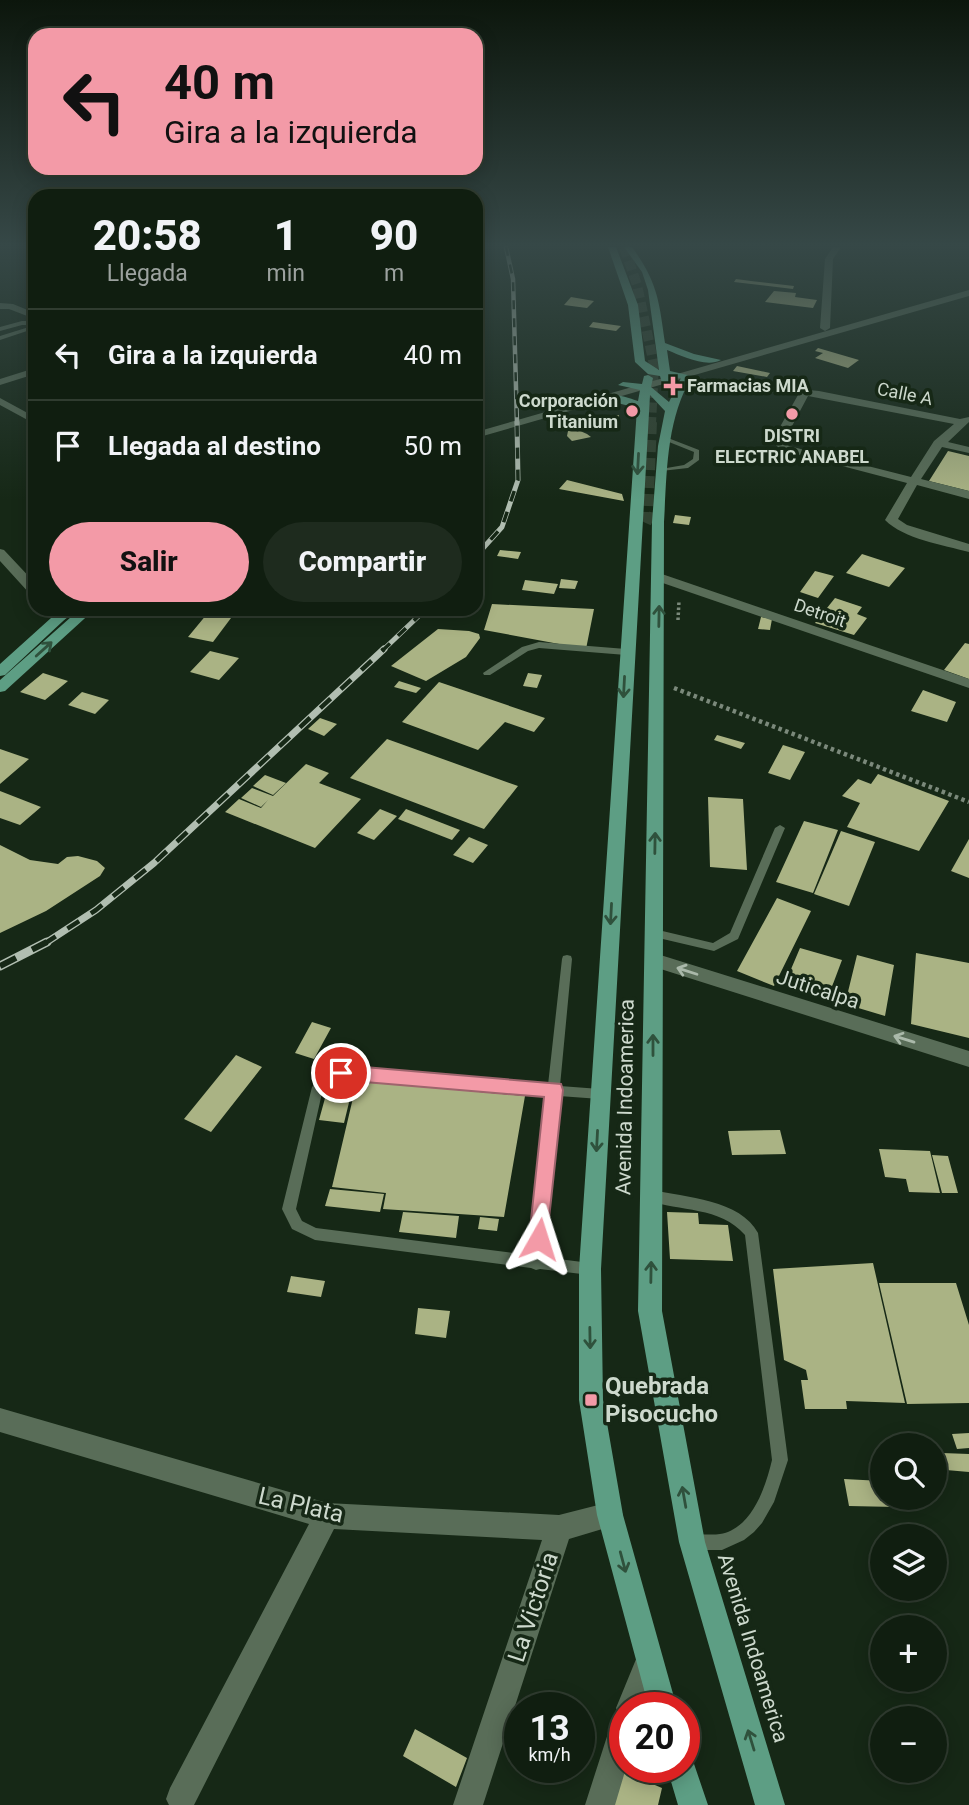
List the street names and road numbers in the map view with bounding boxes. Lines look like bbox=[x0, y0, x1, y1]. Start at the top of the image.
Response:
street label: Calle A bbox=[876, 378, 935, 409]
street label: Detroit bbox=[791, 594, 849, 631]
street label: Juticalpa bbox=[773, 964, 863, 1014]
street label: Avenida Indoamerica bbox=[611, 999, 639, 1195]
street label: La Plata bbox=[256, 1482, 346, 1528]
street label: La Victoria bbox=[502, 1548, 564, 1666]
street label: Avenida Indoamerica bbox=[713, 1551, 793, 1745]

